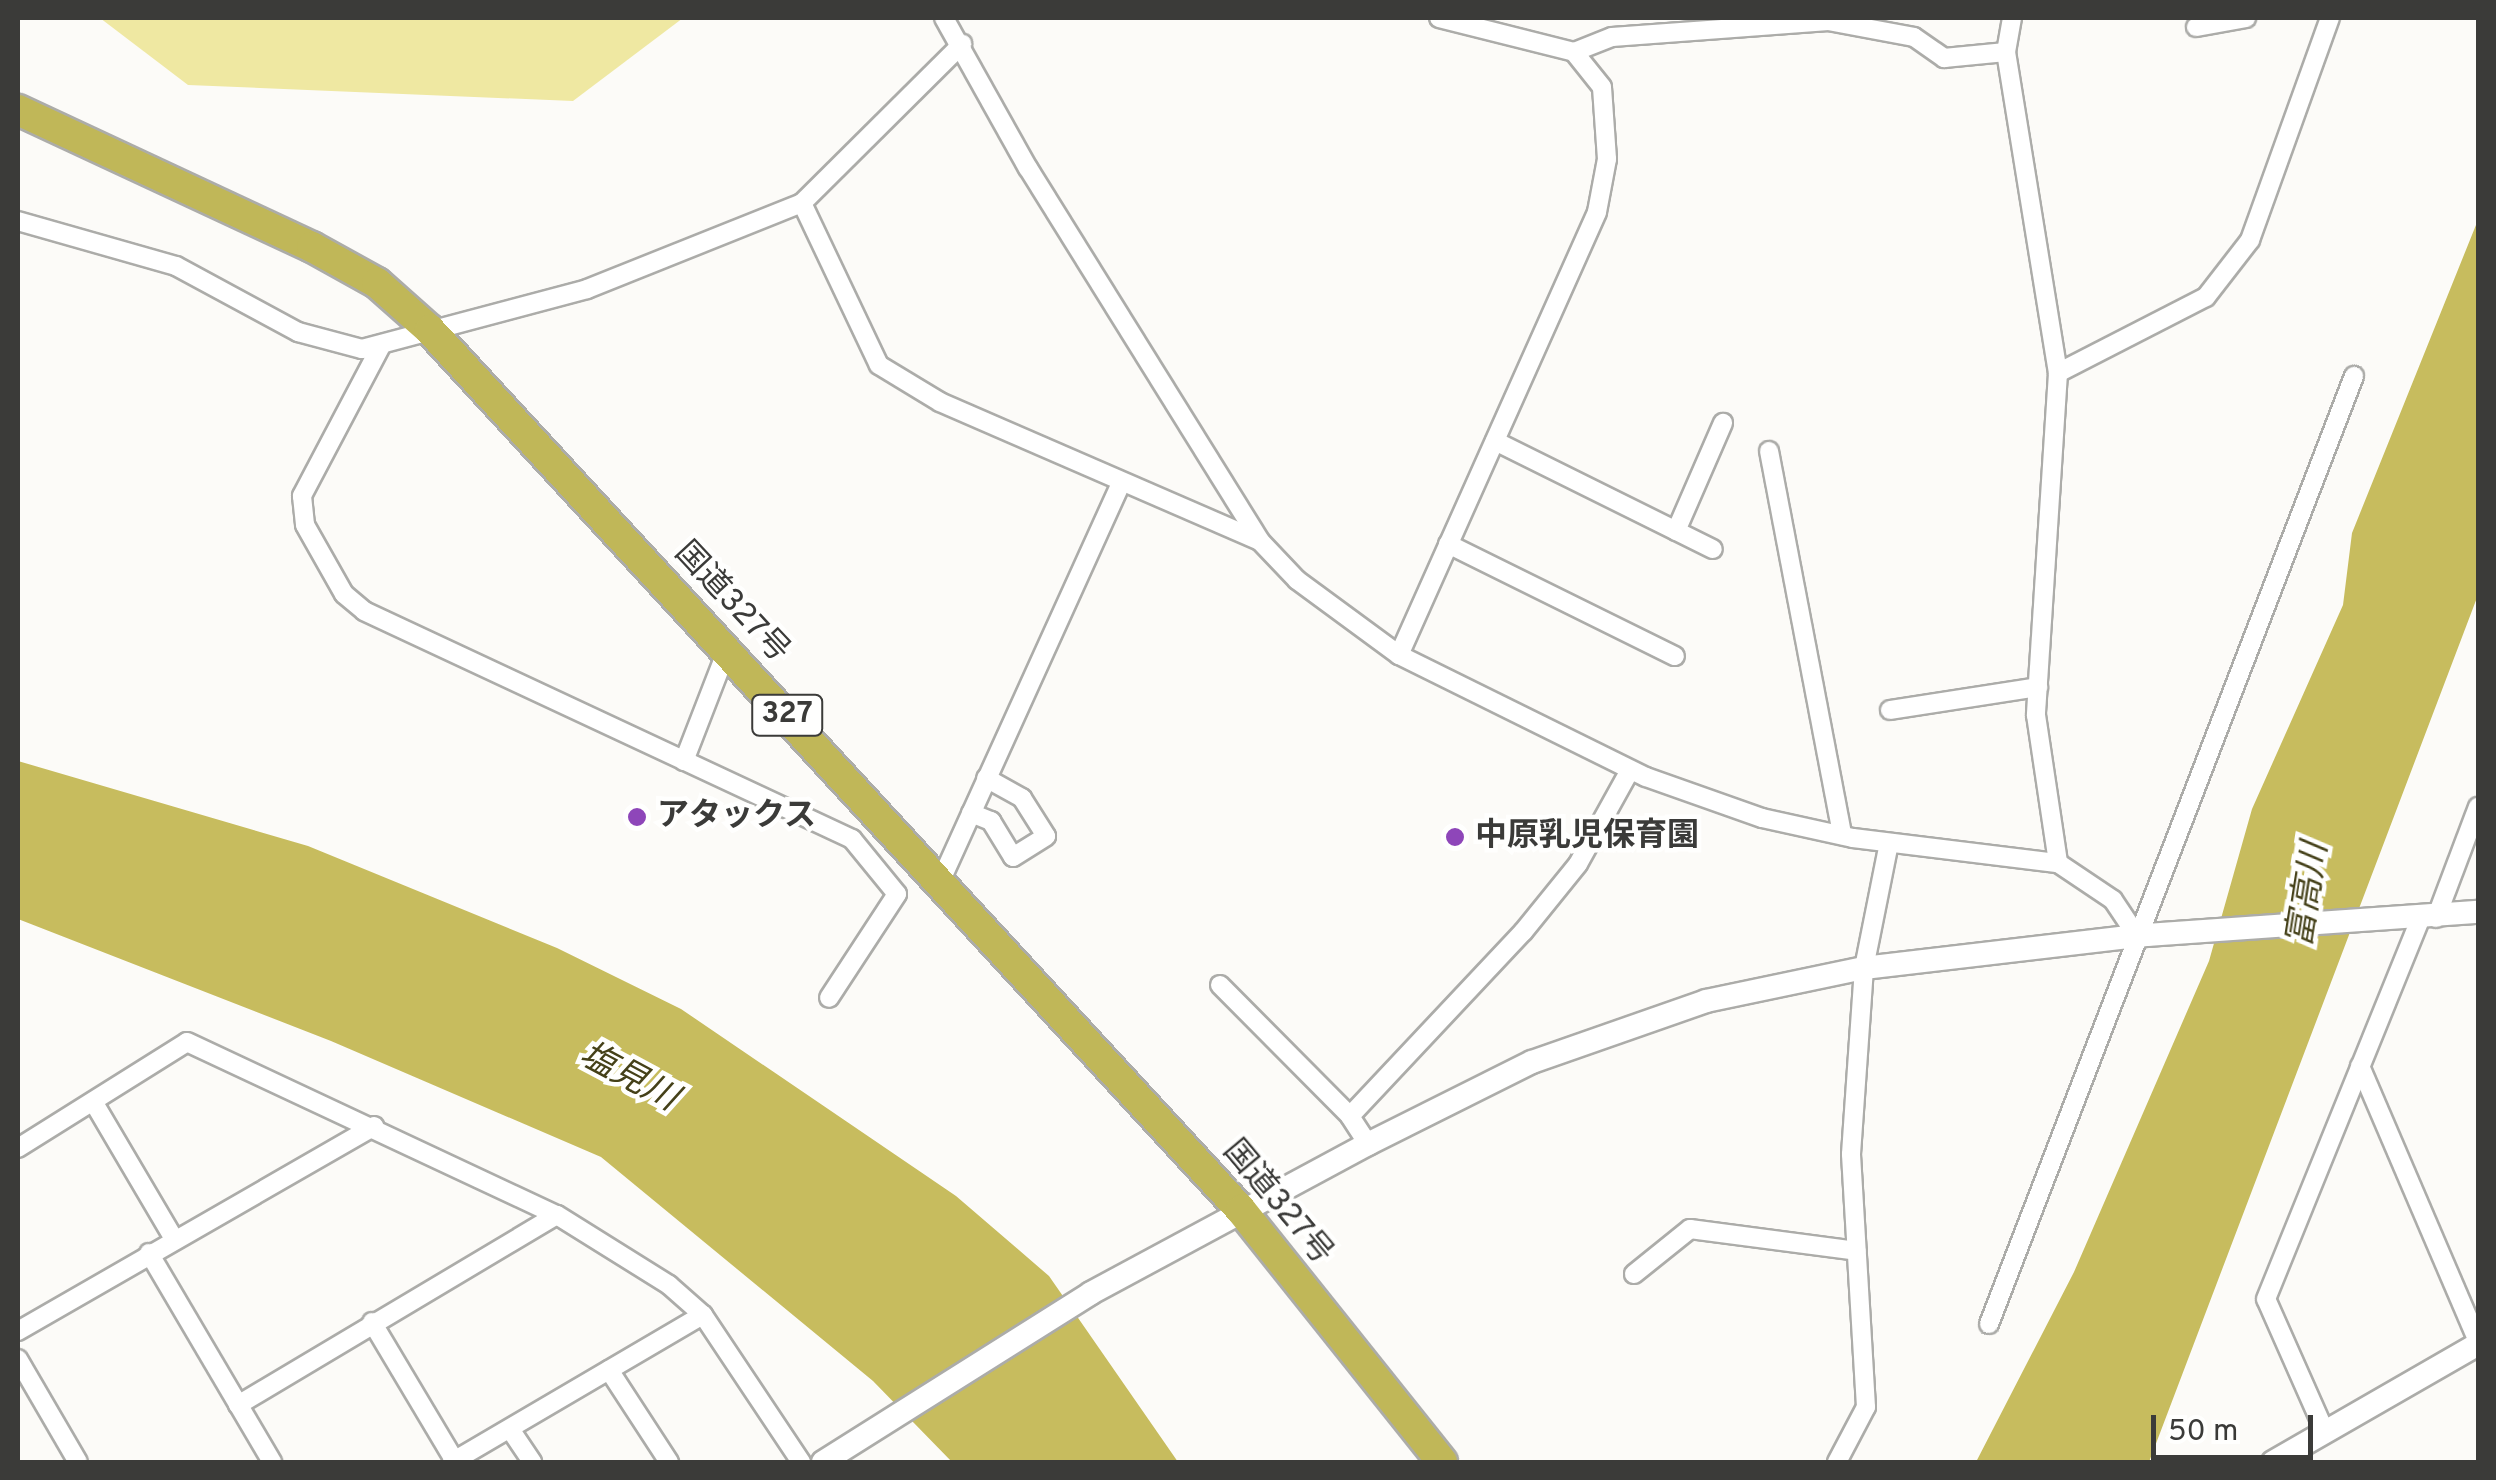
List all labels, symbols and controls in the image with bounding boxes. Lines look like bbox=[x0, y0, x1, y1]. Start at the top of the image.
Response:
street label: 国道327号 bbox=[666, 535, 796, 671]
road number: 327 bbox=[750, 690, 824, 740]
place label: アタックス bbox=[657, 798, 817, 836]
marker: アタックス bbox=[626, 806, 648, 828]
place label: 中原乳児保育園 bbox=[1475, 818, 1699, 856]
marker: 中原乳児保育園 bbox=[1444, 826, 1466, 848]
water label: 富高川 bbox=[2280, 840, 2338, 950]
water label: 塩見川 bbox=[572, 1035, 684, 1121]
street label: 国道327号 bbox=[1214, 1133, 1340, 1273]
scale bar bbox=[2156, 1395, 2318, 1457]
text: 50 m bbox=[2168, 1414, 2238, 1451]

